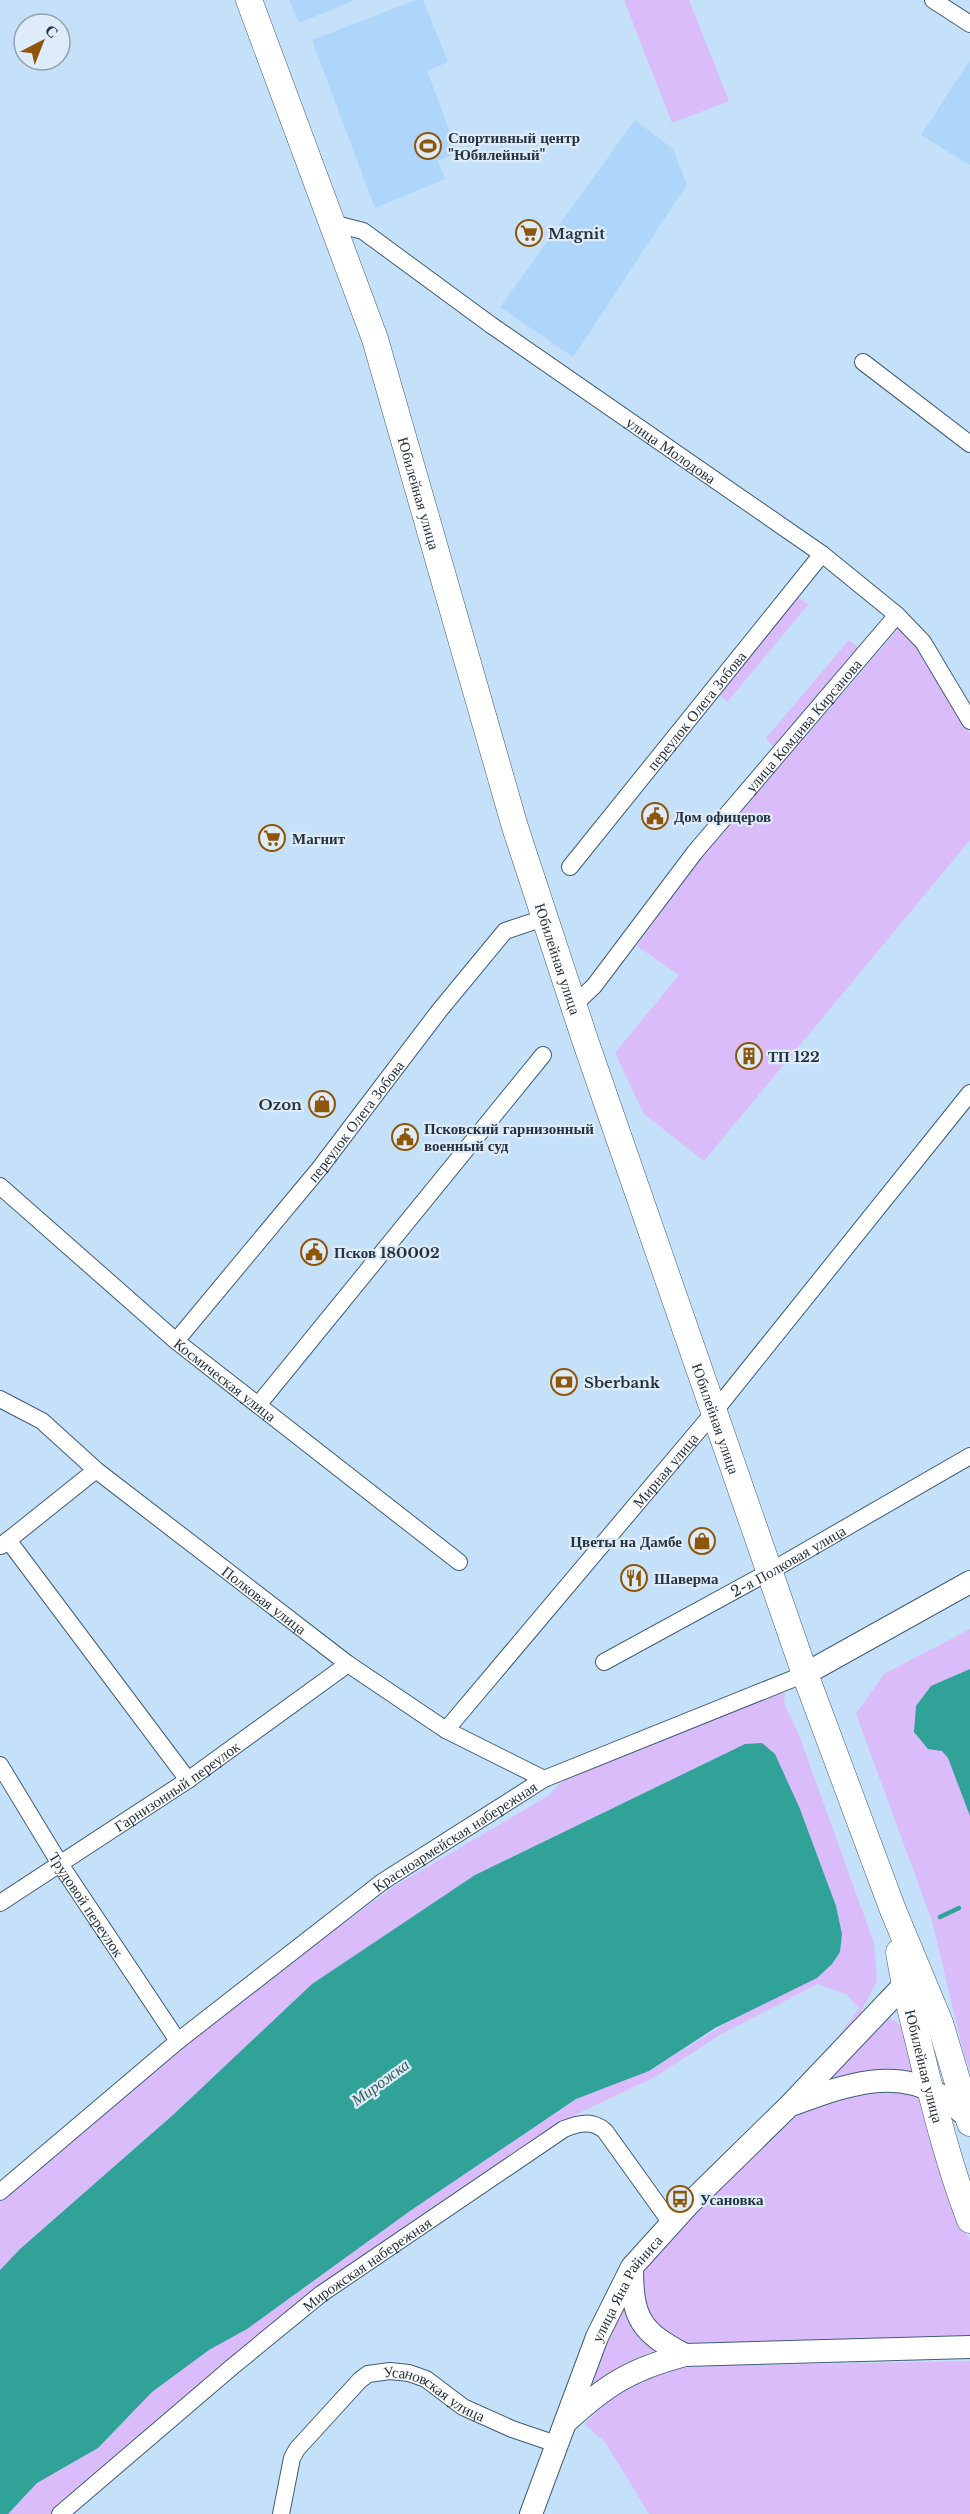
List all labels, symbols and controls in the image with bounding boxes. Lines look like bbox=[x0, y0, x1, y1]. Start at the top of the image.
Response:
north arrow bbox=[12, 12, 72, 72]
text: С bbox=[41, 20, 63, 42]
place label: Спортивный центр "Юбилейный" bbox=[448, 128, 580, 164]
sports icon: Спортивный центр "Юбилейный" bbox=[413, 131, 443, 161]
supermarket icon: Magnit bbox=[514, 218, 544, 248]
place label: Magnit bbox=[548, 224, 605, 243]
street label: улица Молодова bbox=[623, 412, 720, 488]
street label: Юбилейная улица bbox=[394, 435, 444, 552]
street label: переулок Олега Зобова bbox=[642, 647, 750, 774]
street label: улица Комдива Кирсанова bbox=[741, 654, 865, 796]
public building icon: Дом офицеров bbox=[640, 801, 670, 831]
place label: Дом офицеров bbox=[674, 807, 771, 826]
supermarket icon: Магнит bbox=[257, 823, 287, 853]
place label: Магнит bbox=[292, 829, 346, 848]
street label: Юбилейная улица bbox=[531, 901, 586, 1017]
building icon: ТП 122 bbox=[734, 1041, 764, 1071]
place label: ТП 122 bbox=[768, 1047, 820, 1066]
street label: переулок Олега Зобова bbox=[303, 1056, 408, 1186]
shop icon: Ozon bbox=[307, 1089, 337, 1119]
place label: Ozon bbox=[259, 1095, 302, 1114]
place label: Псковский гарнизонный военный суд bbox=[424, 1119, 594, 1155]
public building icon: Псковский гарнизонный военный суд bbox=[390, 1122, 420, 1152]
public building icon: Псков 180002 bbox=[299, 1237, 329, 1267]
place label: Псков 180002 bbox=[334, 1243, 440, 1262]
street label: Космическая улица bbox=[170, 1334, 280, 1425]
street label: Юбилейная улица bbox=[688, 1360, 744, 1477]
bank icon: Sberbank bbox=[549, 1367, 579, 1397]
place label: Sberbank bbox=[584, 1373, 661, 1392]
street label: Мирная улица bbox=[628, 1429, 702, 1511]
street label: 2-я Полковая улица bbox=[727, 1520, 849, 1601]
shop icon: Цветы на Дамбе bbox=[687, 1526, 717, 1556]
place label: Цветы на Дамбе bbox=[570, 1532, 682, 1551]
street label: Полковая улица bbox=[218, 1561, 311, 1638]
restaurant icon: Шаверма bbox=[619, 1563, 649, 1593]
place label: Шаверма bbox=[654, 1569, 719, 1588]
street label: Гарнизонный переулок bbox=[110, 1736, 244, 1835]
street label: Красноармейская набережная bbox=[369, 1777, 540, 1895]
street label: Трудовой переулок bbox=[45, 1848, 129, 1961]
street label: Юбилейная улица bbox=[901, 2007, 948, 2125]
water label: Мирожка bbox=[346, 2054, 413, 2110]
bus stop icon: Усановка bbox=[665, 2184, 695, 2214]
place label: Усановка bbox=[700, 2190, 764, 2209]
street label: Мирожская набережная bbox=[298, 2213, 435, 2315]
street label: улица Яна Райниса bbox=[587, 2230, 666, 2344]
street label: Усановская улица bbox=[382, 2361, 488, 2425]

